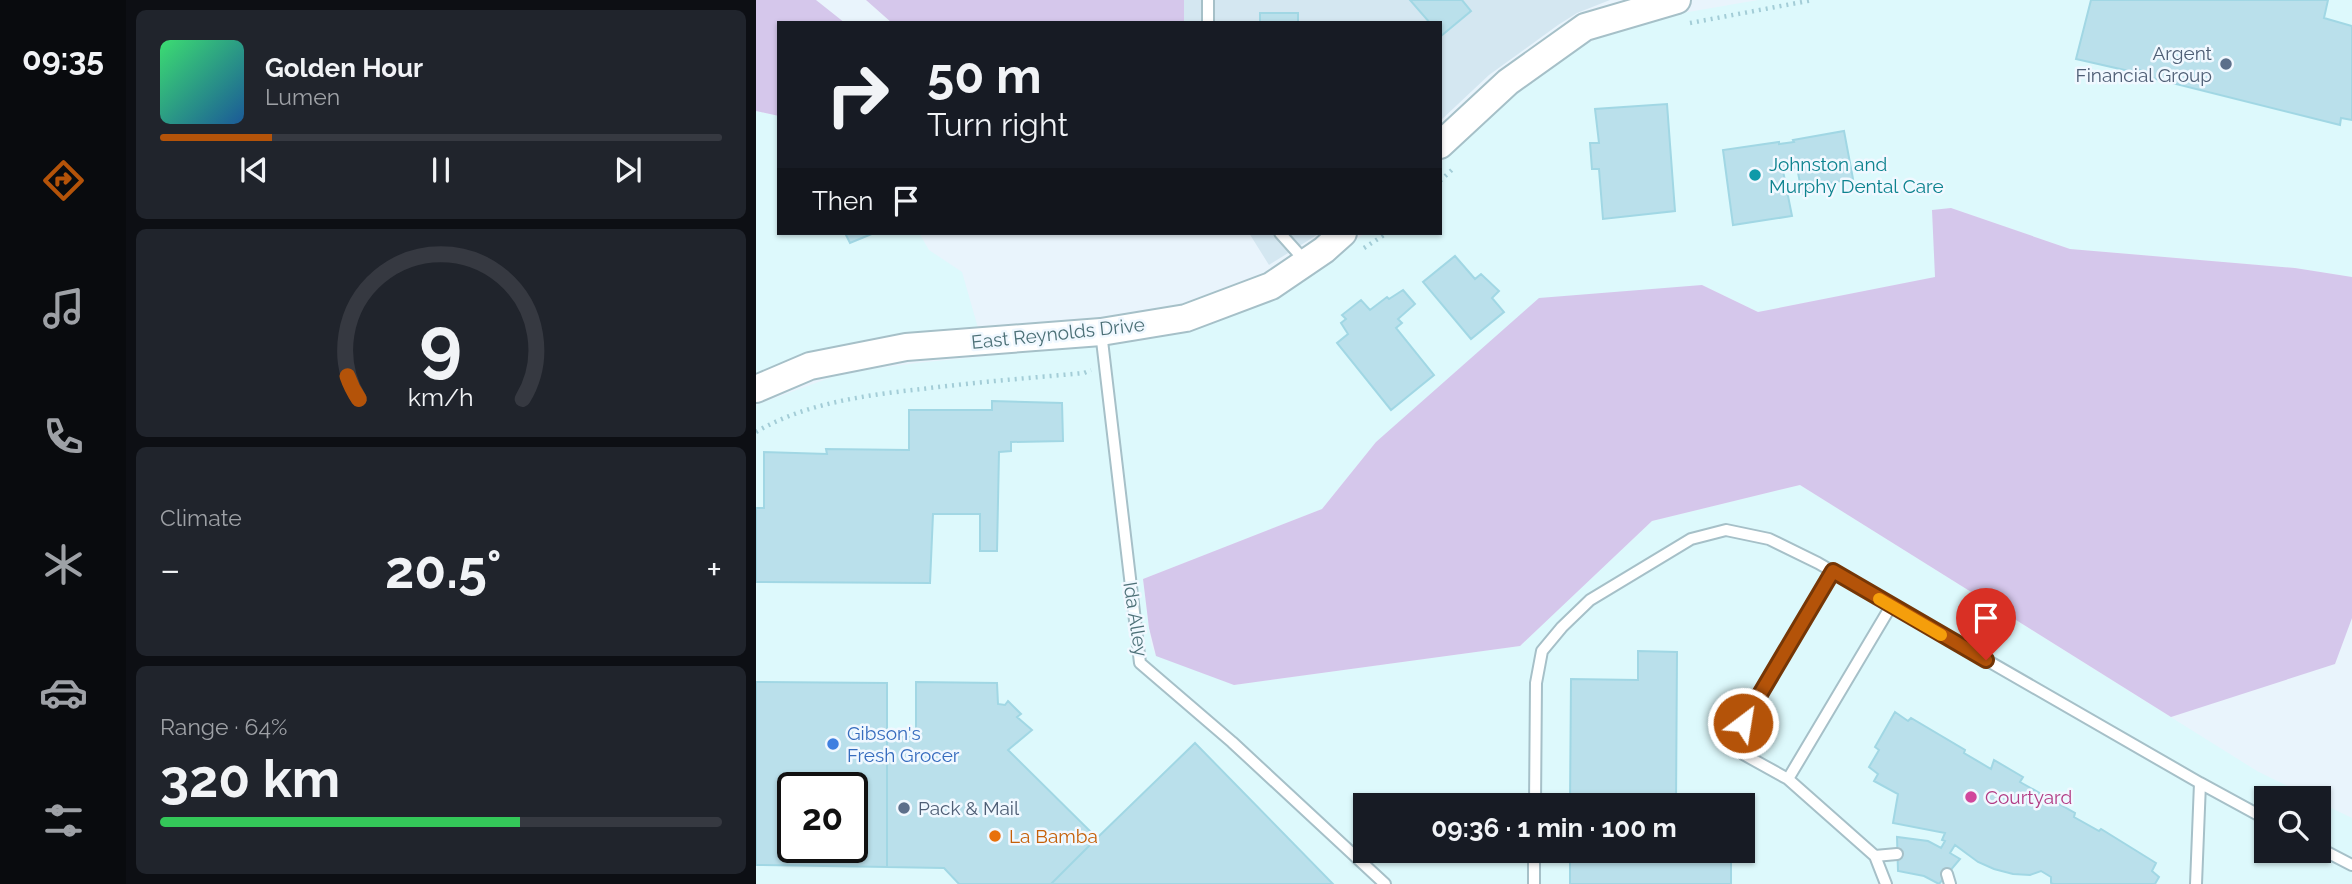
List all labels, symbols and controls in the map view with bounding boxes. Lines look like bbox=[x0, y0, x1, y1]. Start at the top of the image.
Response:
text: 09:35 bbox=[22, 40, 104, 77]
place label: Argent Financial Group bbox=[2076, 42, 2213, 86]
text: 50 m bbox=[927, 47, 1042, 104]
icon: right bbox=[812, 49, 903, 140]
text: Golden Hour bbox=[265, 53, 423, 83]
marker: Argent Financial Group bbox=[2218, 56, 2234, 72]
text: Lumen bbox=[265, 83, 340, 110]
text: Turn right bbox=[927, 106, 1068, 143]
icon: previous bbox=[235, 151, 273, 189]
icon: pause bbox=[422, 151, 460, 189]
icon: next bbox=[609, 151, 647, 189]
place label: Johnston and Murphy Dental Care bbox=[1769, 153, 1944, 197]
icon: directions bbox=[39, 156, 88, 205]
marker: Johnston and Murphy Dental Care bbox=[1747, 167, 1763, 183]
icon: arrive bbox=[887, 182, 925, 220]
text: Then bbox=[812, 186, 873, 216]
icon: music bbox=[39, 284, 88, 333]
text: 9 bbox=[420, 301, 462, 386]
street label: East Reynolds Drive bbox=[970, 313, 1146, 353]
text: km/h bbox=[408, 382, 474, 412]
icon: phone bbox=[39, 412, 88, 461]
text: Climate bbox=[160, 504, 242, 531]
text: 20.5° bbox=[385, 539, 502, 600]
icon: climate bbox=[39, 540, 88, 589]
text: − bbox=[160, 547, 180, 592]
text: + bbox=[706, 547, 722, 592]
street label: Ida Alley bbox=[1119, 580, 1153, 658]
pin bbox=[1956, 588, 2016, 660]
icon: arrive bbox=[1967, 599, 2005, 637]
icon: car bbox=[39, 668, 88, 717]
position arrow bbox=[1706, 686, 1780, 760]
text: Range · 64% bbox=[160, 713, 287, 740]
place label: Gibson's Fresh Grocer bbox=[847, 722, 960, 766]
marker: Gibson's Fresh Grocer bbox=[825, 736, 841, 752]
text: 320 km bbox=[160, 748, 340, 809]
speed limit sign: 20 bbox=[777, 772, 868, 863]
place label: Courtyard bbox=[1985, 786, 2072, 808]
map controls bbox=[2254, 786, 2331, 863]
button: search bbox=[2254, 786, 2331, 863]
marker: Courtyard bbox=[1963, 789, 1979, 805]
icon: filters bbox=[39, 796, 88, 845]
place label: Pack & Mail bbox=[918, 797, 1020, 819]
marker: Pack & Mail bbox=[896, 800, 912, 816]
text: 09:36 · 1 min · 100 m bbox=[1431, 813, 1677, 843]
place label: La Bamba bbox=[1009, 825, 1098, 847]
marker: La Bamba bbox=[987, 828, 1003, 844]

